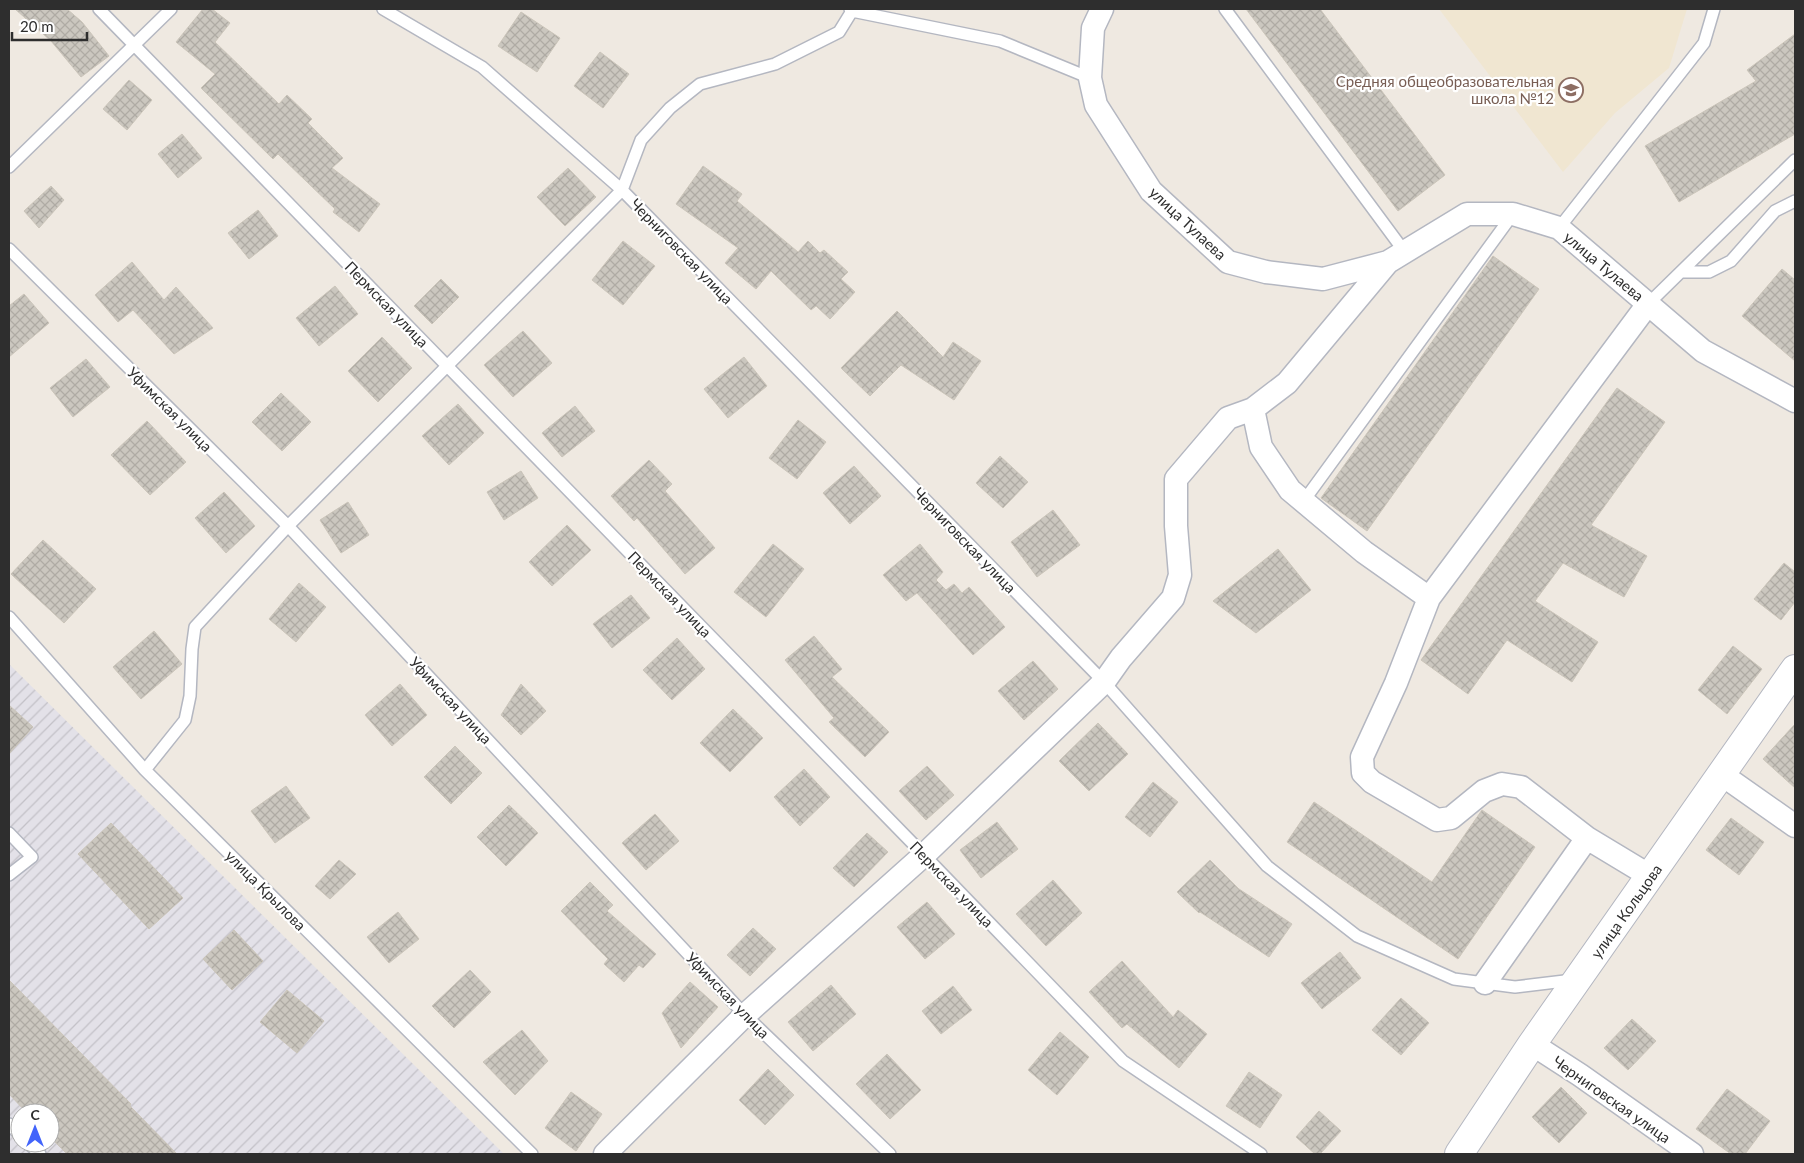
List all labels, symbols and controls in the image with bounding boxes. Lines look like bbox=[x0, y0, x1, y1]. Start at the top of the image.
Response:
scale bar bbox=[12, 10, 88, 42]
text: 20 m bbox=[20, 17, 54, 35]
place label: Средняя общеобразовательная школа №12 bbox=[1336, 72, 1554, 107]
school or university icon: Средняя общеобразовательная школа №12 bbox=[1558, 77, 1584, 103]
street label: улица Тулаева bbox=[1146, 183, 1230, 263]
street label: Черниговская улица bbox=[627, 195, 737, 307]
street label: улица Тулаева bbox=[1560, 227, 1648, 305]
street label: Пермская улица bbox=[342, 257, 432, 351]
street label: Уфимская улица bbox=[124, 363, 216, 455]
street label: Черниговская улица bbox=[910, 484, 1020, 596]
street label: Пермская улица bbox=[625, 547, 715, 641]
street label: Уфимская улица bbox=[406, 653, 496, 747]
street label: Пермская улица bbox=[907, 837, 997, 931]
street label: улица Крылова bbox=[222, 846, 310, 934]
street label: улица Кольцова bbox=[1587, 860, 1665, 962]
street label: Уфимская улица bbox=[682, 948, 774, 1042]
street label: Черниговская улица bbox=[1550, 1052, 1674, 1146]
north arrow bbox=[10, 1103, 60, 1153]
text: С bbox=[30, 1106, 40, 1123]

